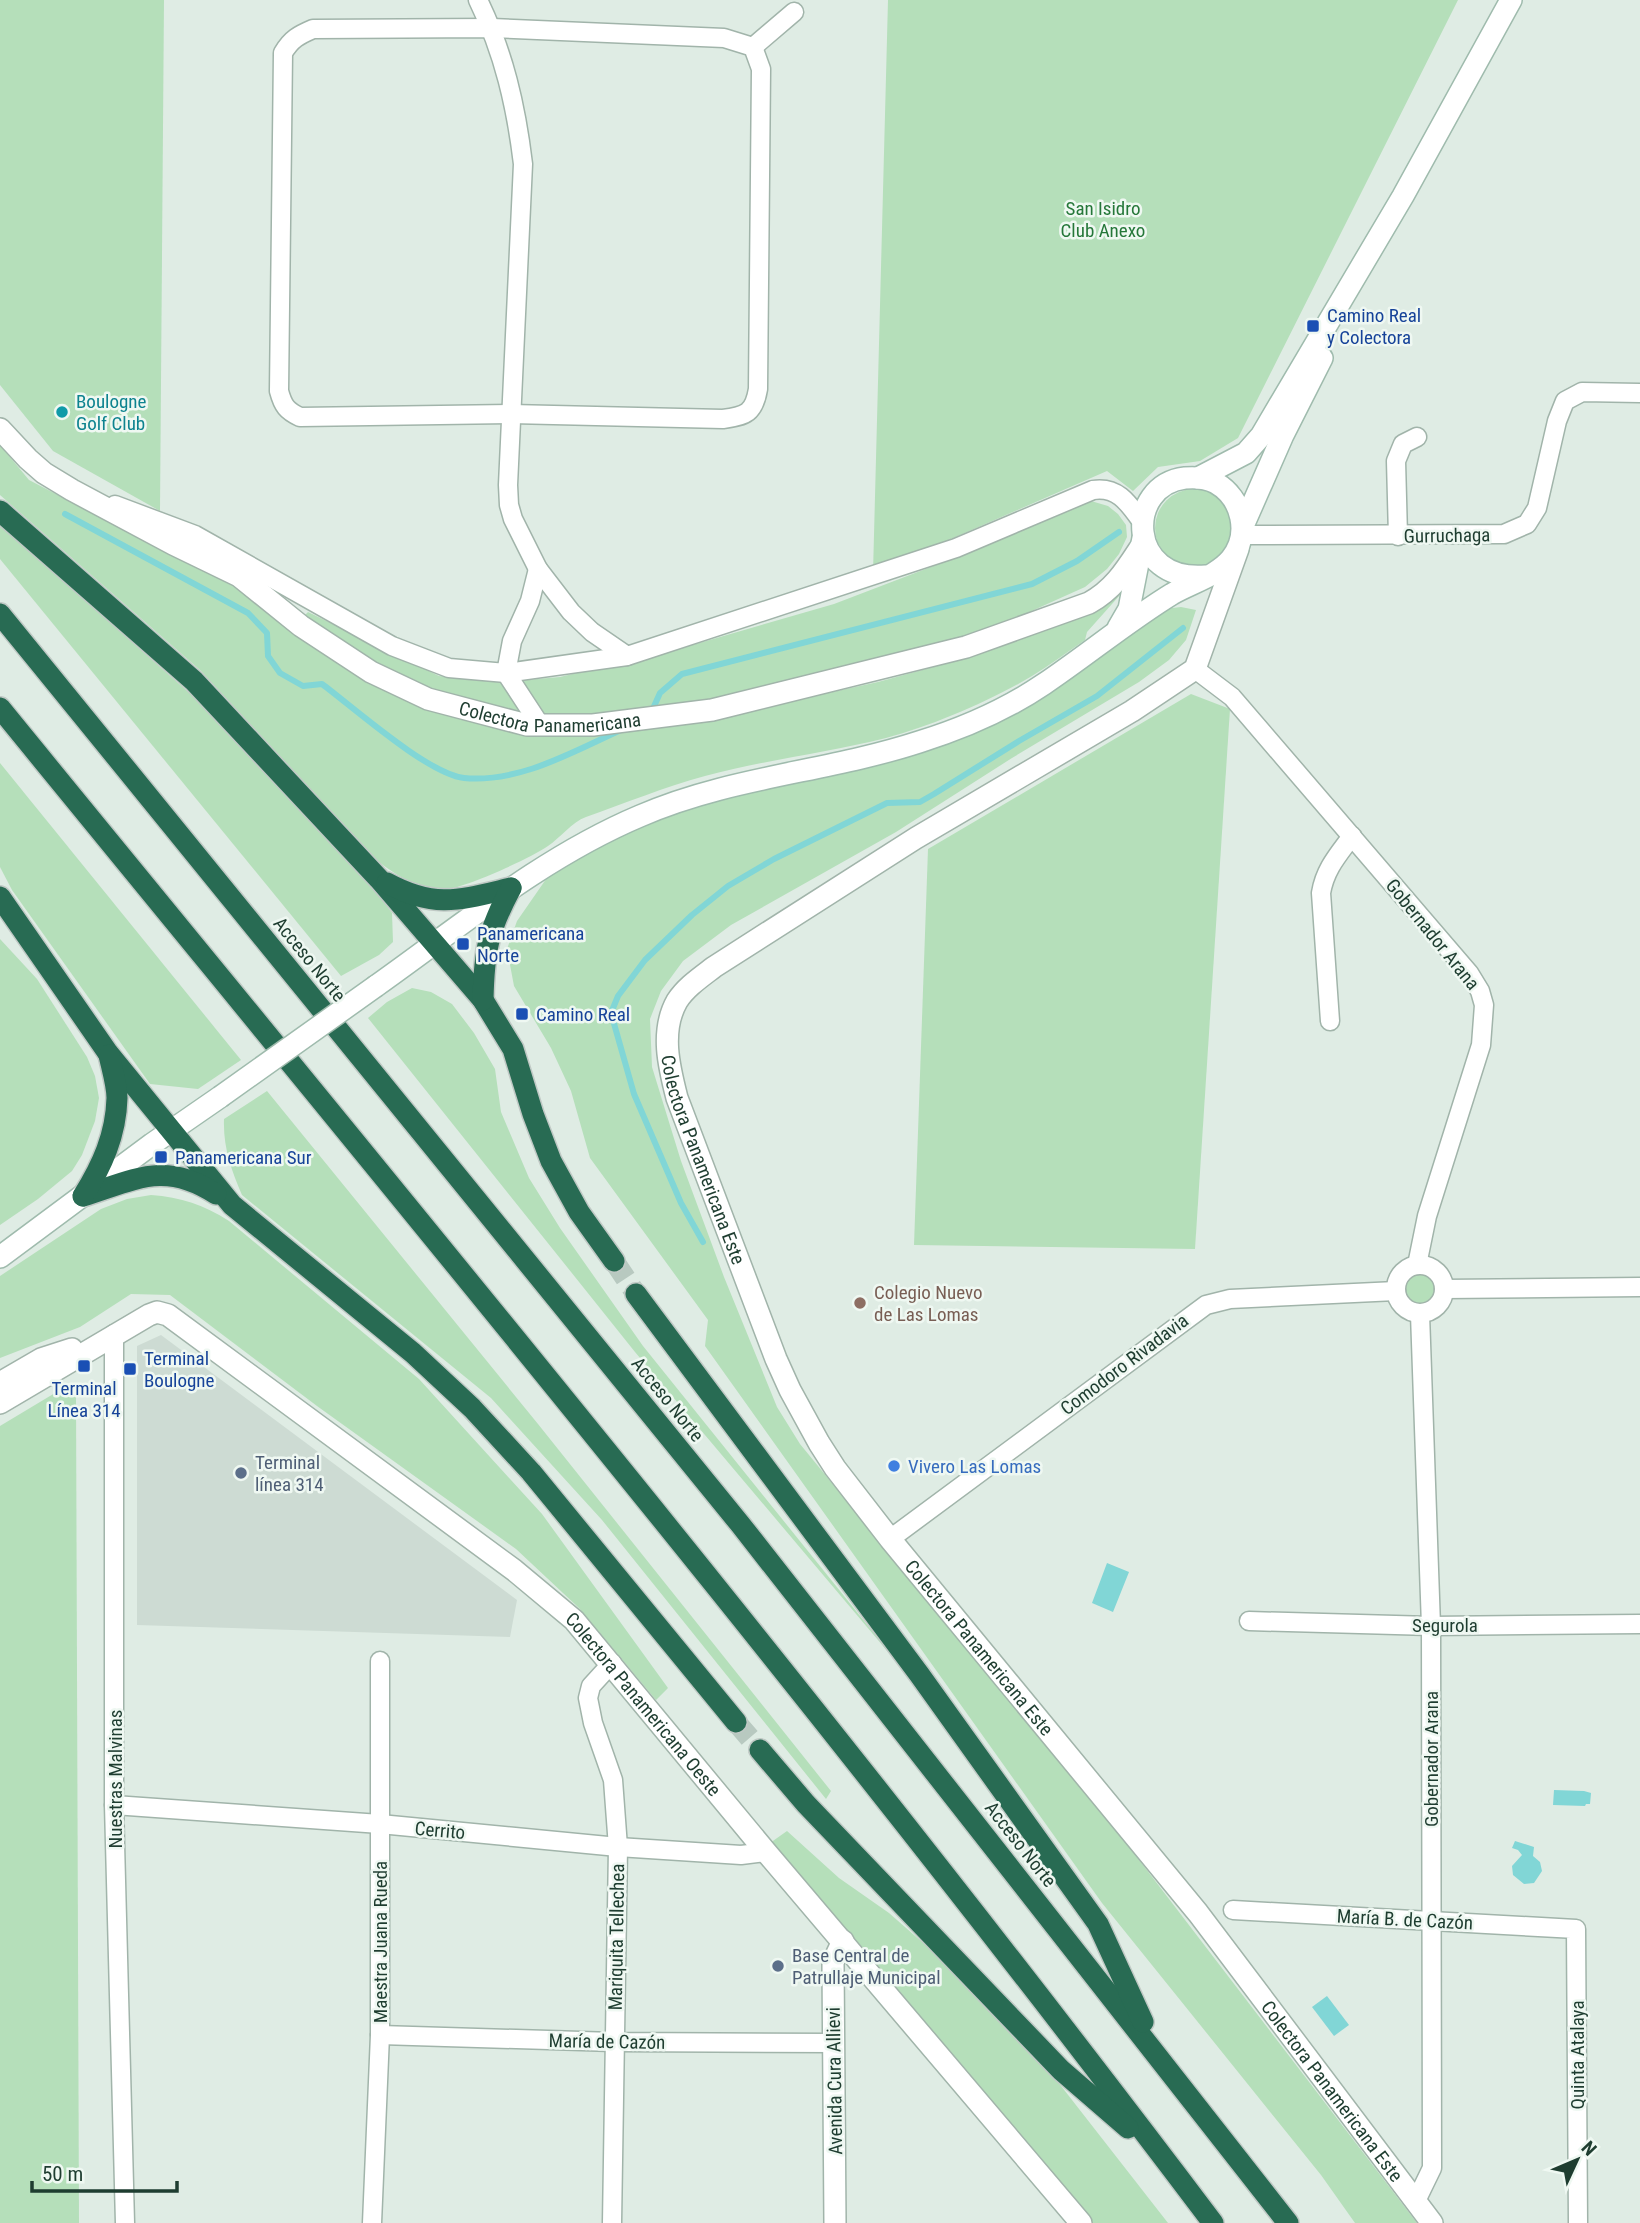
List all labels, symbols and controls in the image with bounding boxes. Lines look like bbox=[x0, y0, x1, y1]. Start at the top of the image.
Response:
park label: San Isidro Club Anexo bbox=[1061, 197, 1145, 242]
place label: Camino Real y Colectora bbox=[1327, 304, 1421, 349]
marker: Camino Real y Colectora bbox=[1305, 318, 1321, 334]
place label: Boulogne Golf Club bbox=[76, 390, 147, 435]
marker: Boulogne Golf Club bbox=[54, 404, 70, 420]
street label: Gurruchaga bbox=[1403, 523, 1491, 548]
street label: Colectora Panamericana bbox=[457, 697, 642, 737]
street label: Gobernador Arana bbox=[1381, 874, 1484, 994]
street label: Acceso Norte bbox=[269, 912, 351, 1006]
place label: Panamericana Norte bbox=[477, 922, 584, 967]
marker: Panamericana Norte bbox=[455, 936, 471, 952]
place label: Camino Real bbox=[536, 1003, 630, 1026]
marker: Camino Real bbox=[514, 1006, 530, 1022]
street label: Colectora Panamericana Este bbox=[656, 1054, 750, 1268]
place label: Panamericana Sur bbox=[175, 1146, 312, 1169]
marker: Panamericana Sur bbox=[153, 1149, 169, 1165]
place label: Colegio Nuevo de Las Lomas bbox=[874, 1281, 982, 1326]
marker: Colegio Nuevo de Las Lomas bbox=[852, 1295, 868, 1311]
street label: Comodoro Rivadavia bbox=[1056, 1309, 1193, 1420]
place label: Terminal Boulogne bbox=[144, 1347, 215, 1392]
street label: Acceso Norte bbox=[627, 1352, 709, 1446]
marker: Terminal Línea 314 bbox=[76, 1358, 92, 1374]
marker: Terminal Boulogne bbox=[122, 1361, 138, 1377]
place label: Terminal Línea 314 bbox=[47, 1377, 121, 1422]
place label: Terminal línea 314 bbox=[255, 1451, 324, 1496]
place label: Vivero Las Lomas bbox=[908, 1455, 1041, 1478]
marker: Vivero Las Lomas bbox=[886, 1458, 902, 1474]
marker: Terminal línea 314 bbox=[233, 1465, 249, 1481]
street label: Colectora Panamericana Este bbox=[900, 1555, 1058, 1740]
street label: Colectora Panamericana Oeste bbox=[561, 1607, 726, 1801]
street label: Segurola bbox=[1412, 1614, 1478, 1637]
street label: Gobernador Arana bbox=[1420, 1691, 1443, 1827]
street label: Nuestras Malvinas bbox=[104, 1710, 127, 1848]
street label: Acceso Norte bbox=[980, 1797, 1061, 1892]
street label: Cerrito bbox=[414, 1817, 466, 1844]
street label: Maestra Juana Rueda bbox=[369, 1861, 392, 2023]
street label: Mariquita Tellechea bbox=[604, 1863, 629, 2011]
street label: María B. de Cazón bbox=[1336, 1904, 1474, 1935]
place label: Base Central de Patrullaje Municipal bbox=[792, 1944, 941, 1989]
marker: Base Central de Patrullaje Municipal bbox=[770, 1958, 786, 1974]
street label: Colectora Panamericana Este bbox=[1256, 1996, 1408, 2186]
street label: Quinta Atalaya bbox=[1566, 2001, 1589, 2109]
street label: Avenida Cura Allievi bbox=[822, 2007, 847, 2155]
street label: María de Cazón bbox=[548, 2029, 666, 2054]
north arrow bbox=[1542, 2125, 1612, 2195]
text: N bbox=[1577, 2136, 1601, 2161]
scale bar bbox=[32, 2150, 177, 2194]
text: 50 m bbox=[42, 2162, 83, 2186]

